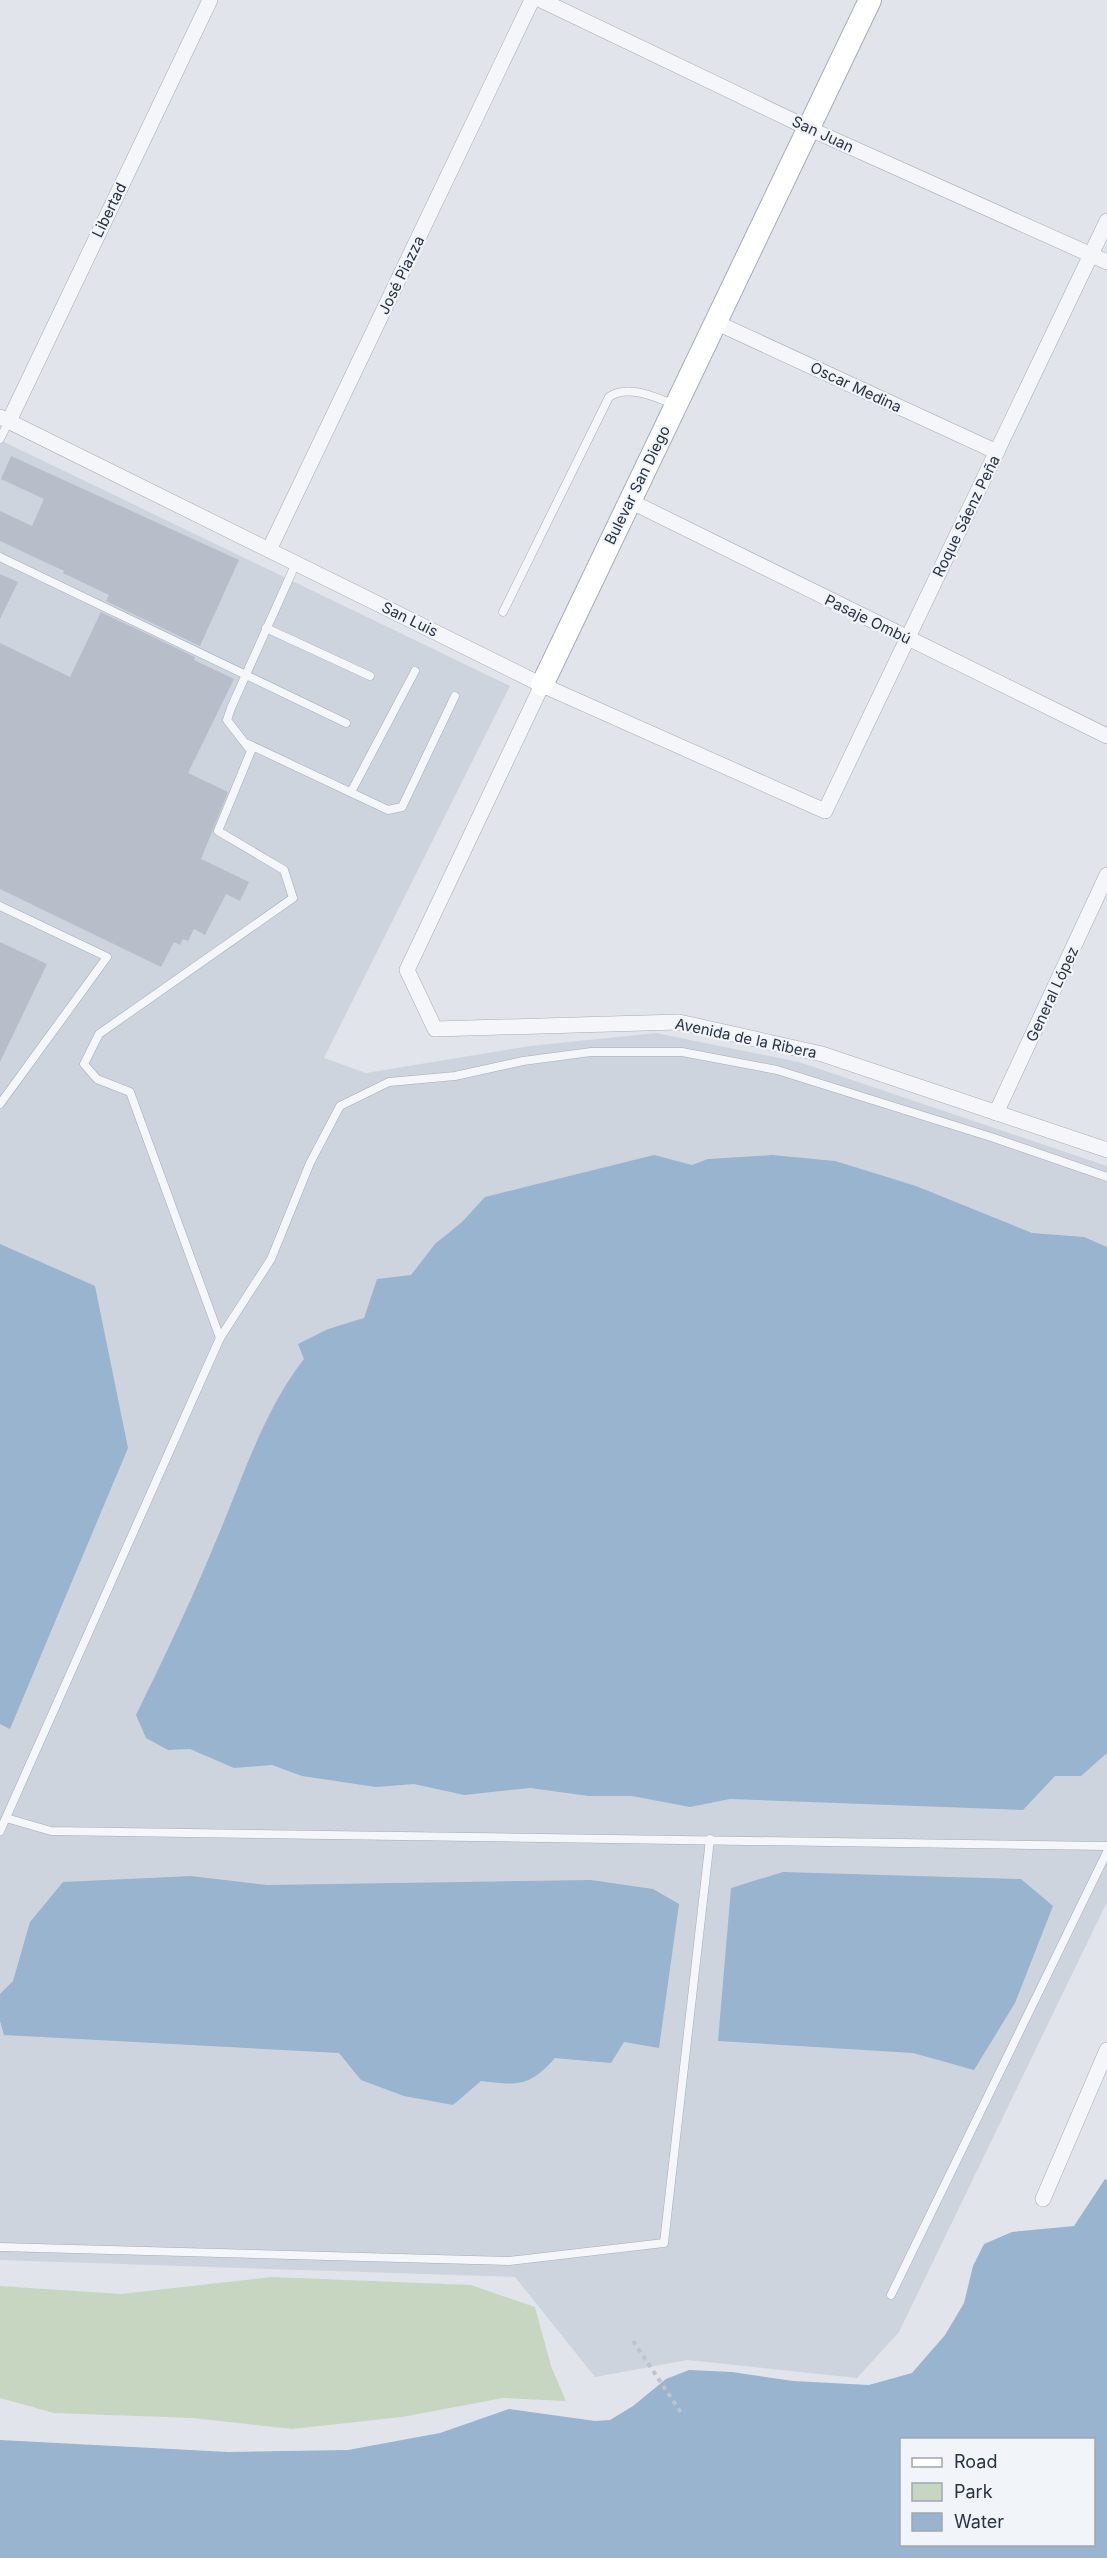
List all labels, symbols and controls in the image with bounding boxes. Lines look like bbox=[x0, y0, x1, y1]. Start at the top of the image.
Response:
street label: San Juan bbox=[789, 111, 857, 157]
street label: Libertad bbox=[88, 180, 130, 240]
street label: José Piazza bbox=[374, 233, 428, 317]
street label: Oscar Medina bbox=[807, 358, 905, 416]
street label: Bulevar San Diego bbox=[600, 422, 674, 548]
street label: Roque Sáenz Peña bbox=[928, 452, 1004, 580]
street label: Pasaje Ombú bbox=[822, 590, 914, 648]
street label: San Luis bbox=[379, 597, 441, 641]
street label: General López bbox=[1022, 943, 1082, 1045]
street label: Avenida de la Ribera bbox=[673, 1014, 819, 1062]
legend bbox=[900, 2438, 1095, 2546]
text: Road bbox=[954, 2451, 997, 2472]
text: Park bbox=[954, 2481, 993, 2502]
text: Water bbox=[954, 2511, 1004, 2532]

